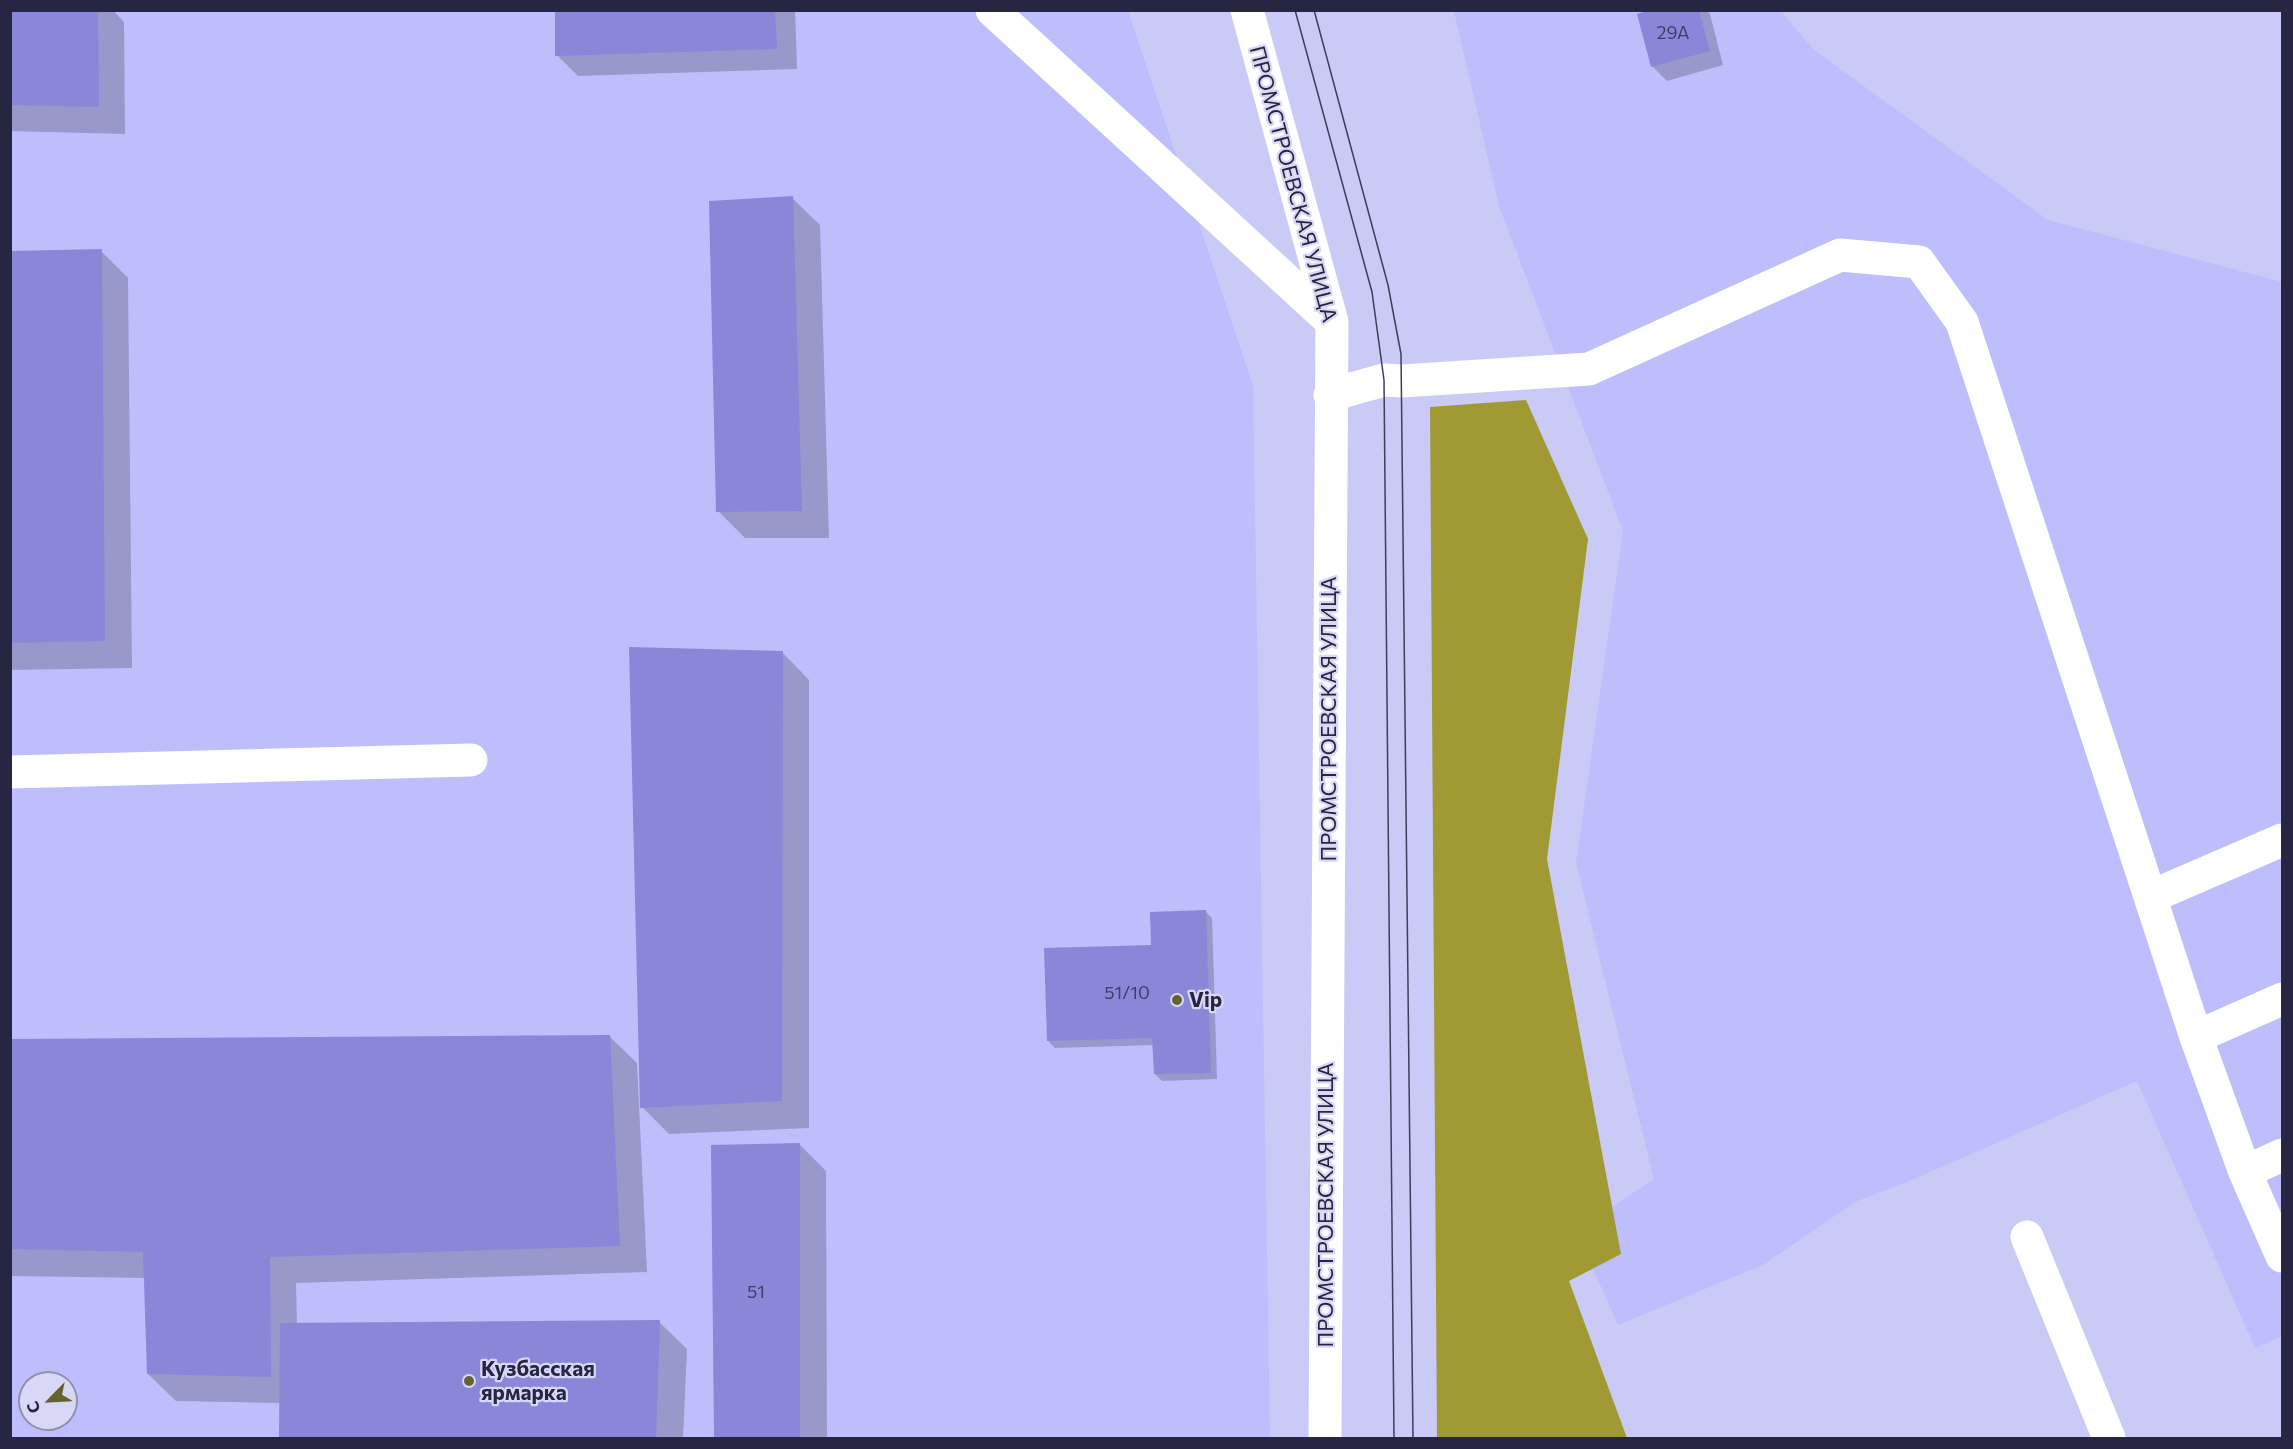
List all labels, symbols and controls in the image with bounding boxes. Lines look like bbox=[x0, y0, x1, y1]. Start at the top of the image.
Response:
house number: 29А bbox=[1657, 22, 1689, 44]
street label: ПРОМСТРОЕВСКАЯ УЛИЦА bbox=[1244, 43, 1342, 325]
street label: ПРОМСТРОЕВСКАЯ УЛИЦА bbox=[1316, 577, 1342, 861]
house number: 51/10 bbox=[1104, 982, 1150, 1004]
place label: Vip bbox=[1189, 987, 1222, 1013]
marker: Vip bbox=[1170, 993, 1184, 1007]
street label: ПРОМСТРОЕВСКАЯ УЛИЦА bbox=[1313, 1063, 1339, 1347]
house number: 51 bbox=[747, 1281, 765, 1303]
place label: Кузбасская ярмарка bbox=[481, 1356, 595, 1406]
north arrow bbox=[18, 1371, 78, 1431]
marker: Кузбасская ярмарка bbox=[462, 1374, 476, 1388]
text: С bbox=[22, 1399, 44, 1417]

